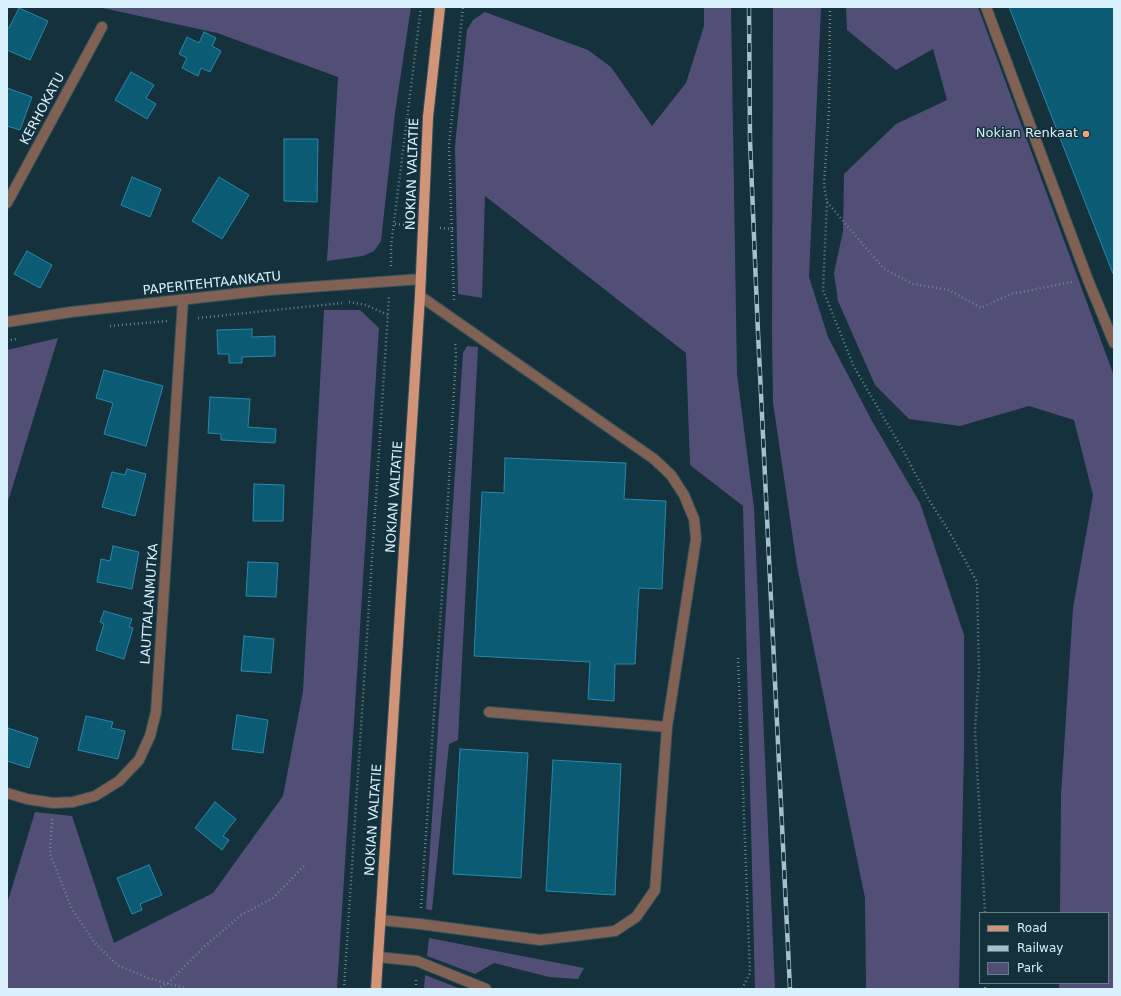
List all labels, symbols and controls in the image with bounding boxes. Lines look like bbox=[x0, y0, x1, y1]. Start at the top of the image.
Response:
street label: KERHOKATU bbox=[17, 70, 69, 148]
street label: NOKIAN VALTATIE bbox=[403, 118, 423, 230]
place label: Nokian Renkaat bbox=[976, 126, 1078, 142]
marker: Nokian Renkaat bbox=[1081, 129, 1091, 139]
street label: PAPERITEHTAANKATU bbox=[142, 269, 282, 299]
street label: NOKIAN VALTATIE bbox=[383, 440, 407, 554]
street label: LAUTTALANMUTKA bbox=[138, 543, 162, 665]
street label: NOKIAN VALTATIE bbox=[362, 763, 386, 877]
legend bbox=[979, 912, 1109, 984]
text: Road bbox=[1017, 921, 1047, 935]
text: Railway bbox=[1017, 941, 1063, 955]
text: Park bbox=[1017, 961, 1043, 975]

